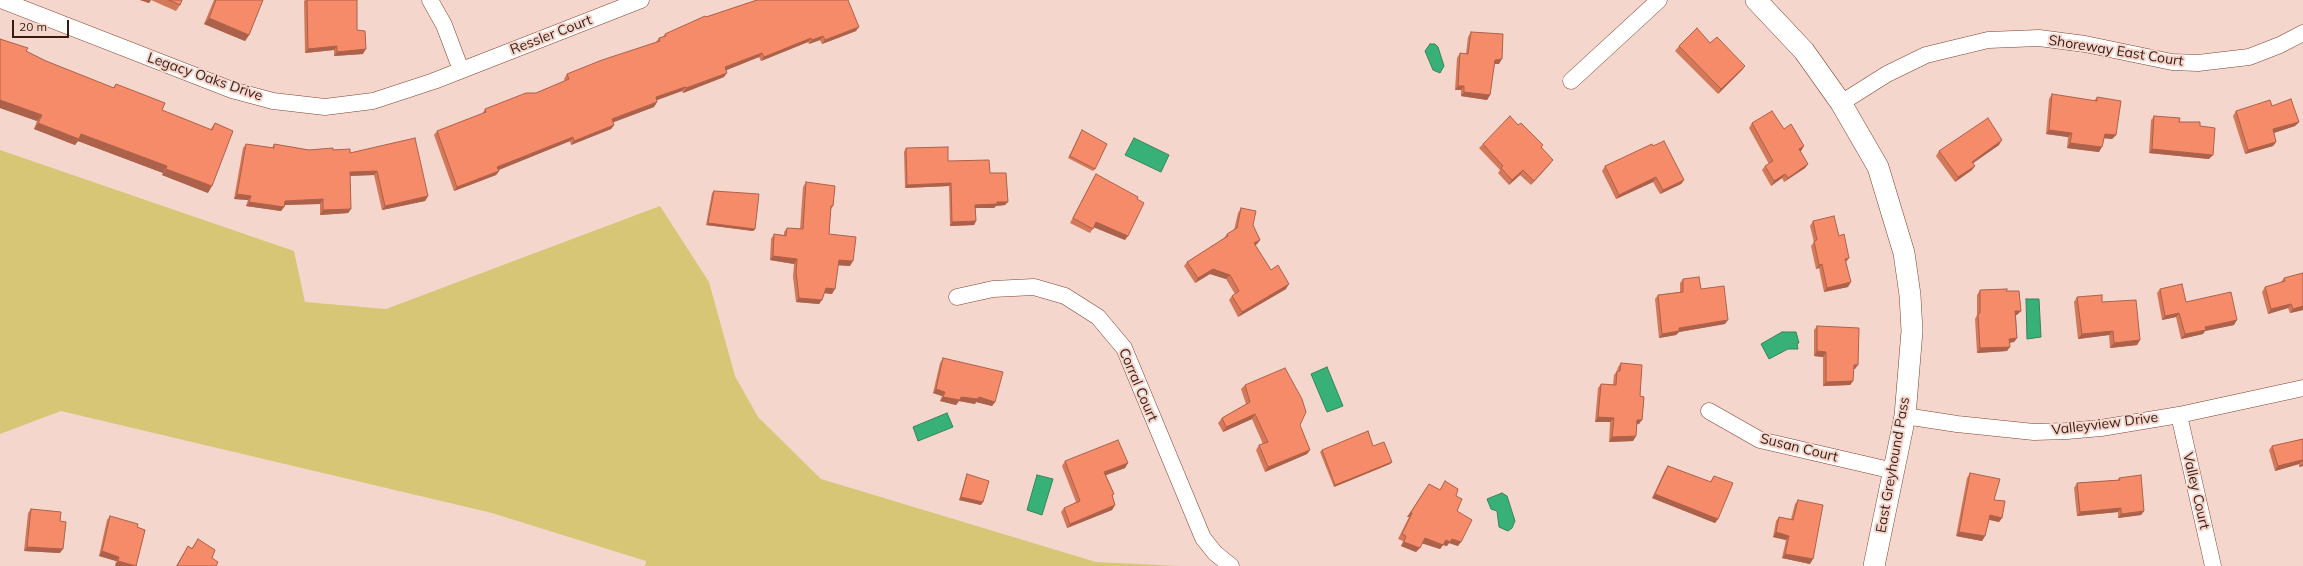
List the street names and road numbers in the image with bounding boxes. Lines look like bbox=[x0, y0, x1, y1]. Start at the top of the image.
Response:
street label: Ressler Court bbox=[508, 12, 594, 58]
street label: Shoreway East Court bbox=[2047, 32, 2185, 70]
street label: Legacy Oaks Drive bbox=[145, 49, 265, 105]
street label: Corral Court bbox=[1115, 346, 1161, 424]
street label: East Greyhound Pass bbox=[1873, 396, 1913, 534]
street label: Valleyview Drive bbox=[2051, 409, 2159, 439]
street label: Susan Court bbox=[1758, 430, 1840, 466]
street label: Valley Court bbox=[2179, 451, 2213, 531]

